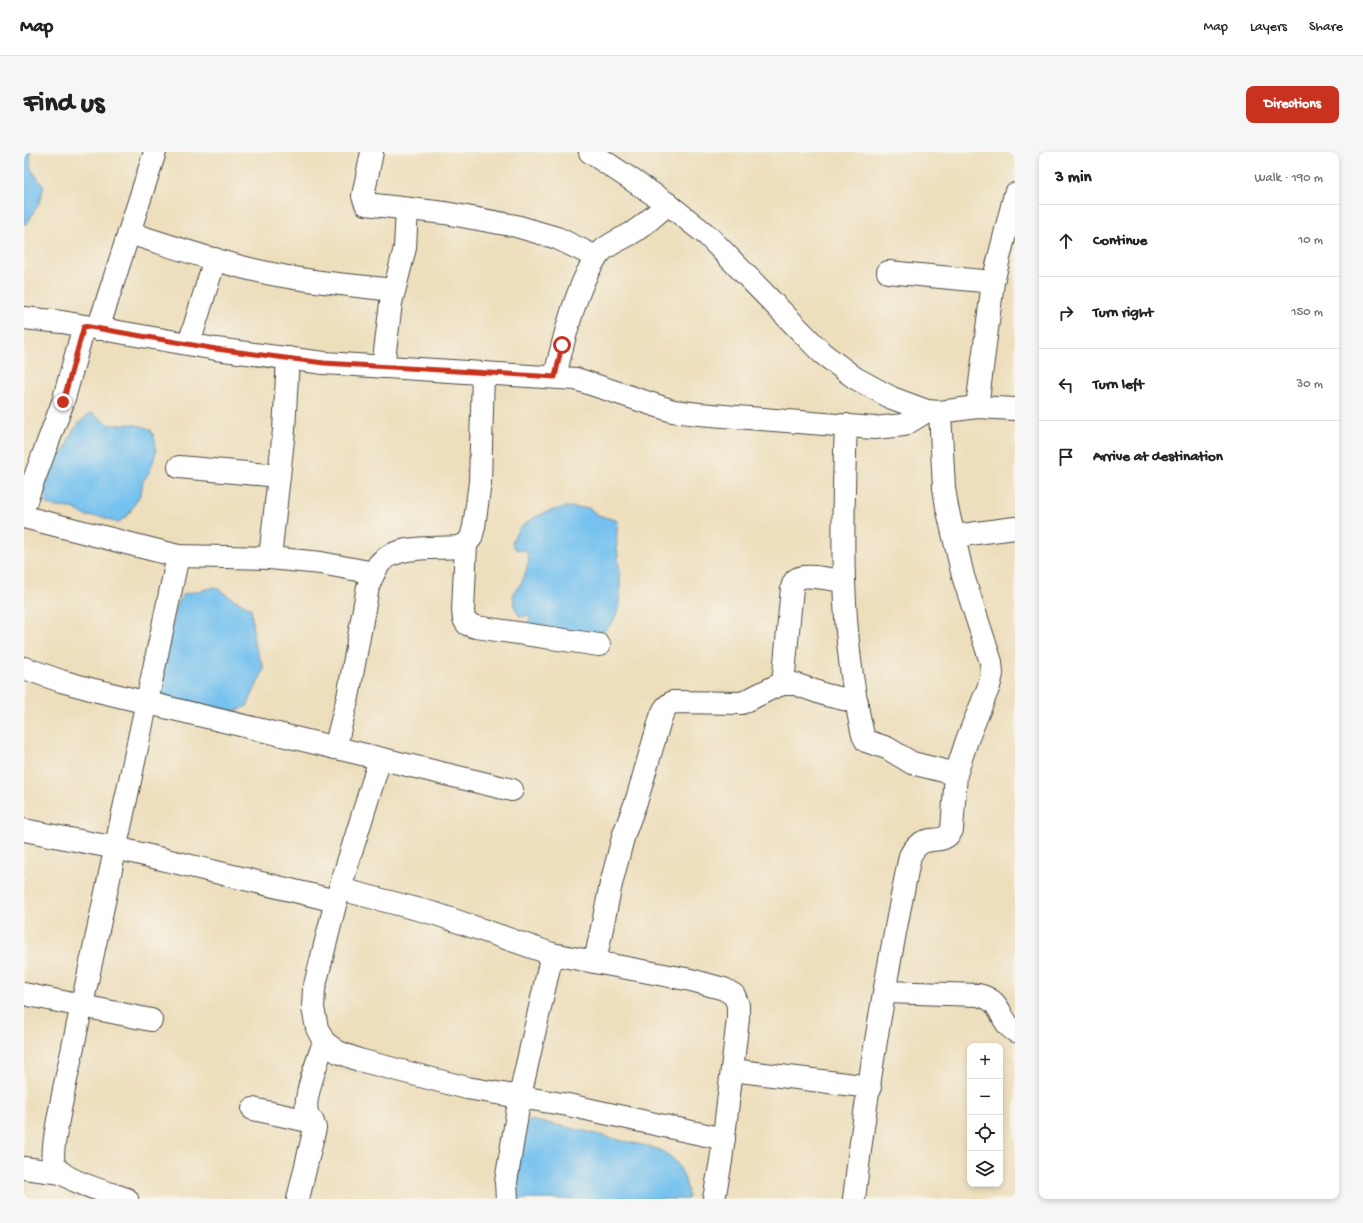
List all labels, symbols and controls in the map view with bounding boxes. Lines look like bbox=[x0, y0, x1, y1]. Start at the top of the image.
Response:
text: Map bbox=[20, 16, 53, 39]
text: Map bbox=[1204, 19, 1228, 36]
text: Layers bbox=[1250, 19, 1287, 36]
text: Share bbox=[1309, 19, 1343, 36]
button: Directions bbox=[1246, 86, 1339, 123]
text: Find us bbox=[24, 88, 104, 121]
text: 3 min bbox=[1055, 168, 1092, 188]
text: Walk · 190 m bbox=[1254, 171, 1323, 186]
icon: ahead bbox=[1055, 230, 1077, 252]
text: Continue bbox=[1093, 232, 1147, 250]
text: 10 m bbox=[1298, 233, 1323, 248]
icon: right bbox=[1055, 302, 1077, 324]
text: Turn right bbox=[1093, 304, 1153, 322]
text: 150 m bbox=[1291, 305, 1323, 320]
route start bbox=[553, 336, 571, 354]
icon: left bbox=[1055, 374, 1077, 396]
text: Turn left bbox=[1093, 376, 1144, 394]
text: 30 m bbox=[1297, 377, 1323, 392]
route end bbox=[54, 393, 72, 411]
icon: arrive bbox=[1055, 446, 1077, 468]
text: Arrive at destination bbox=[1093, 448, 1223, 466]
map controls bbox=[967, 1043, 1003, 1187]
button: + bbox=[967, 1043, 1003, 1079]
button: − bbox=[967, 1079, 1003, 1115]
button: locate bbox=[967, 1115, 1003, 1151]
button: layers bbox=[967, 1151, 1003, 1187]

